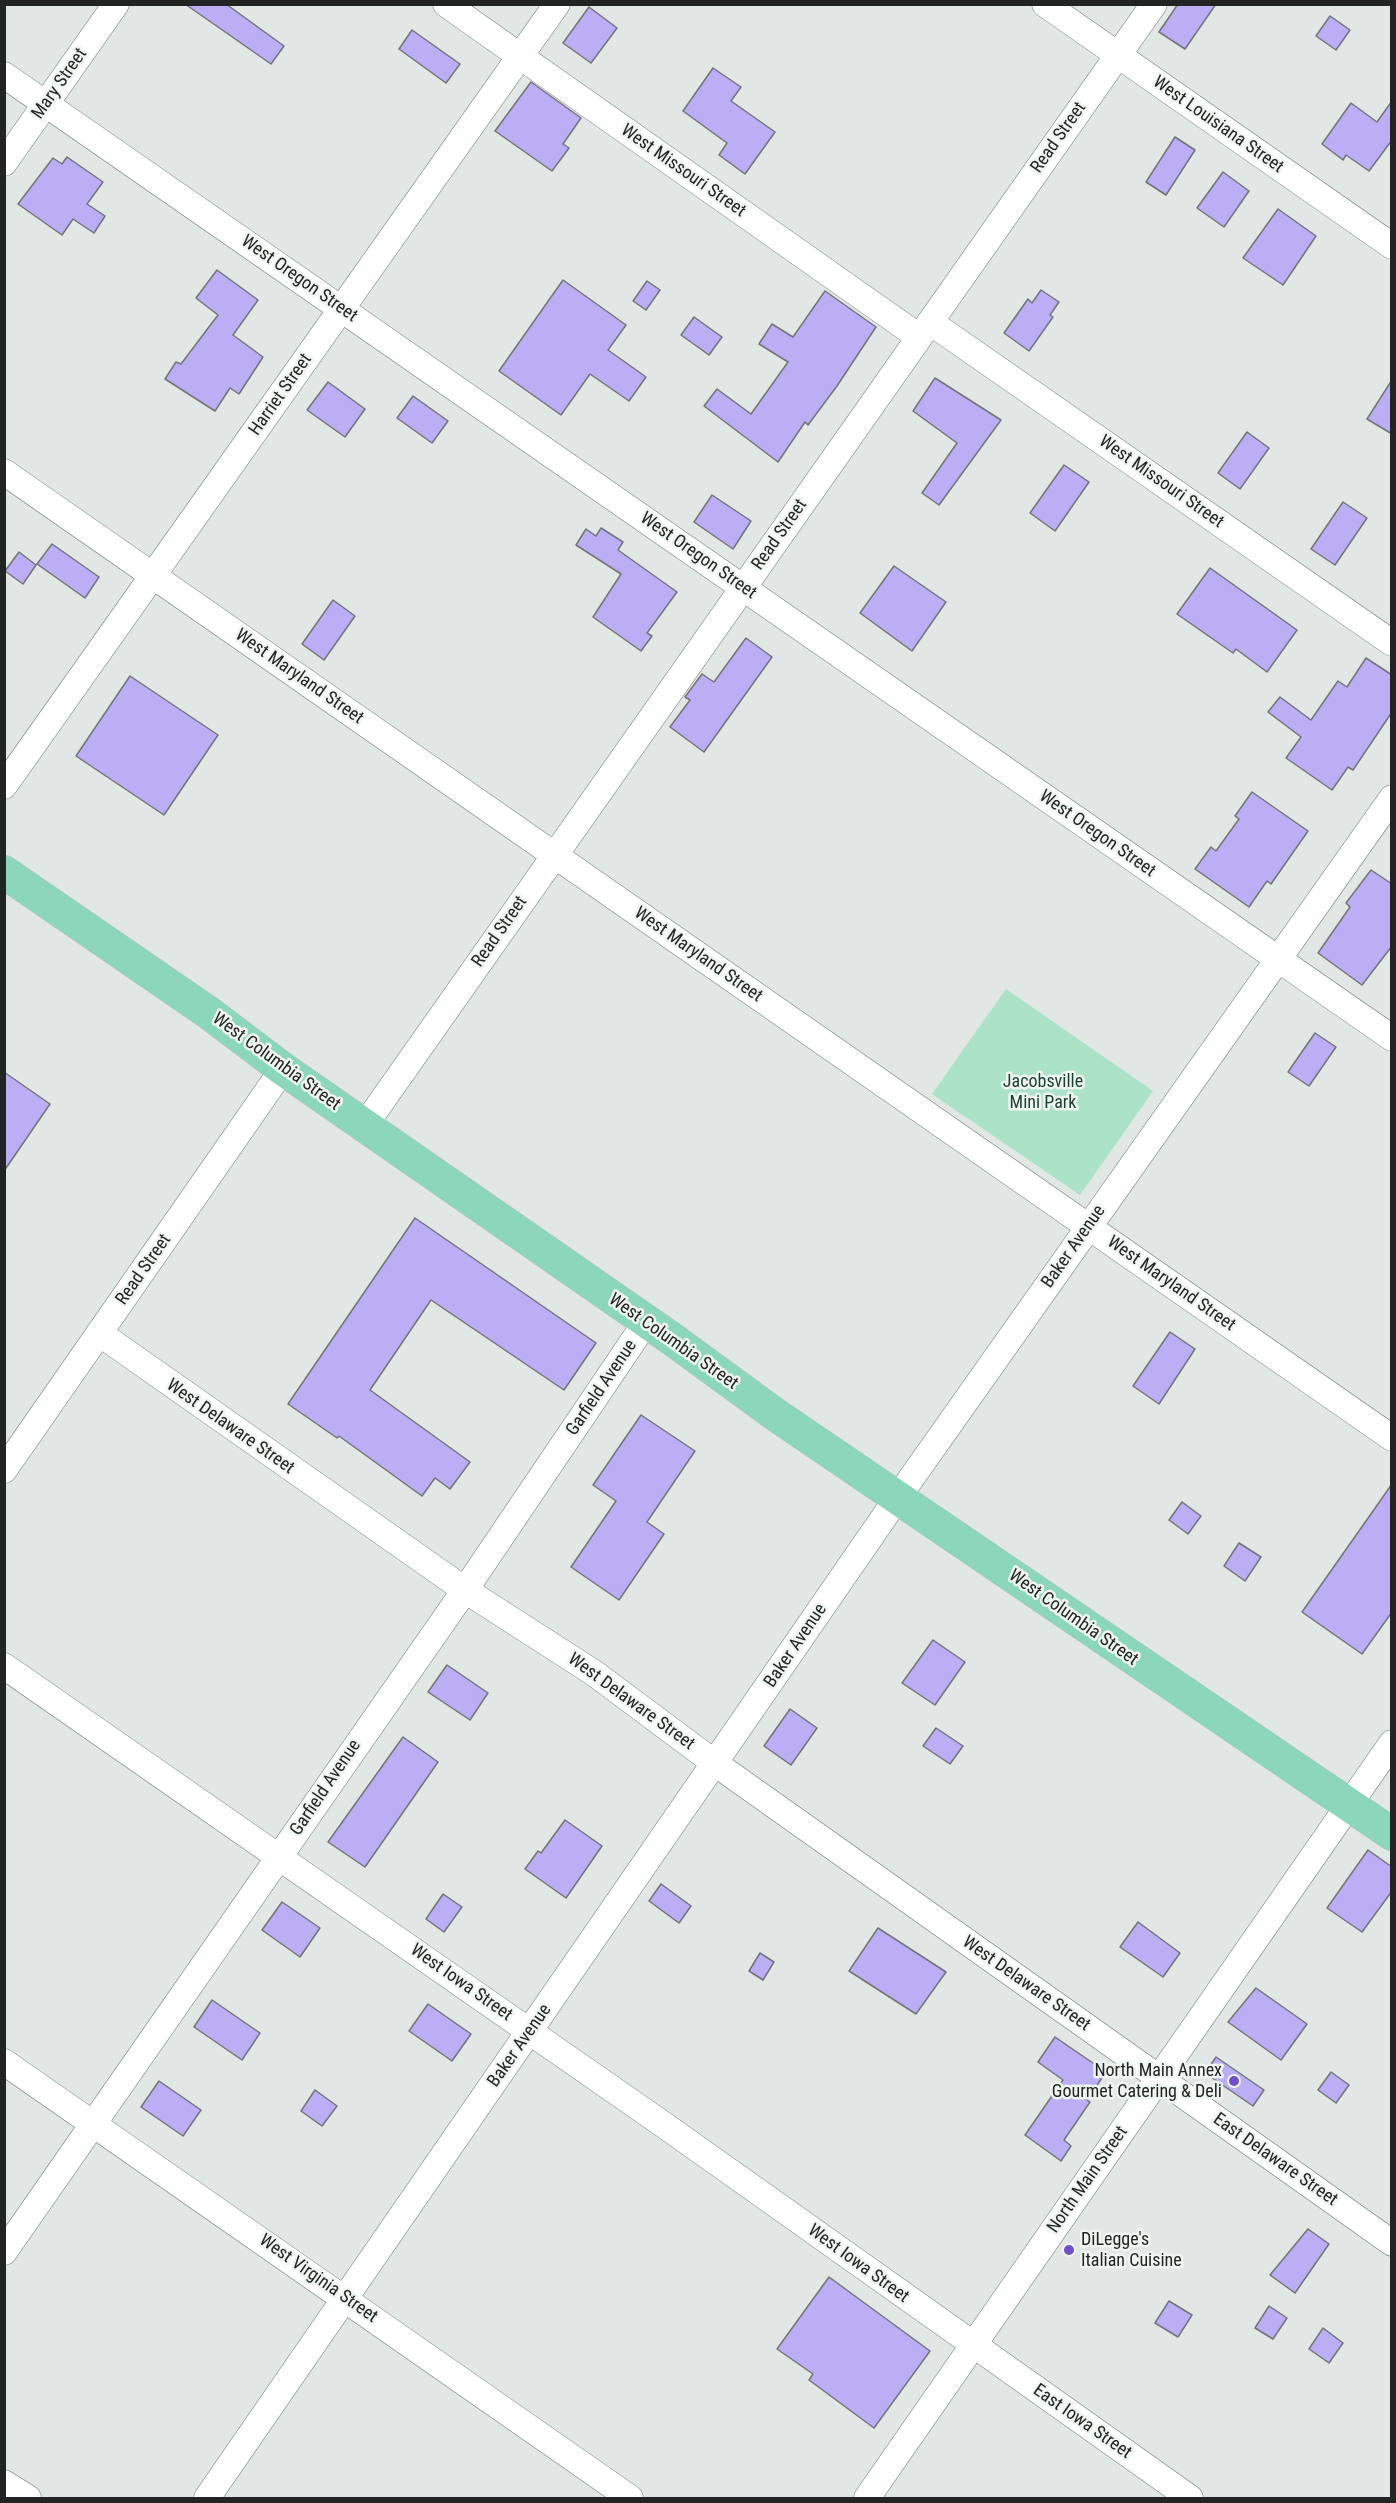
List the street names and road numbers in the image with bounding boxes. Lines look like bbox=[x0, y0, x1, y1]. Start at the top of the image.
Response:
street label: Mary Street bbox=[28, 44, 92, 124]
street label: West Louisiana Street bbox=[1148, 72, 1288, 178]
street label: Read Street bbox=[1027, 98, 1091, 178]
street label: West Missouri Street bbox=[616, 120, 750, 222]
street label: West Oregon Street bbox=[237, 231, 361, 327]
street label: Harriet Street bbox=[245, 350, 317, 440]
street label: West Missouri Street bbox=[1094, 431, 1228, 533]
street label: Read Street bbox=[748, 495, 812, 575]
street label: West Oregon Street bbox=[636, 508, 760, 604]
street label: West Maryland Street bbox=[231, 625, 367, 729]
street label: West Oregon Street bbox=[1035, 786, 1159, 882]
street label: Read Street bbox=[468, 892, 532, 972]
street label: West Maryland Street bbox=[630, 903, 766, 1007]
street label: West Columbia Street bbox=[208, 1008, 344, 1116]
street label: Baker Avenue bbox=[1038, 1201, 1110, 1293]
street label: Read Street bbox=[112, 1230, 176, 1310]
street label: West Maryland Street bbox=[1103, 1232, 1239, 1336]
street label: West Columbia Street bbox=[604, 1289, 742, 1395]
street label: Garfield Avenue bbox=[562, 1336, 642, 1440]
street label: West Delaware Street bbox=[162, 1375, 298, 1479]
street label: West Columbia Street bbox=[1004, 1565, 1142, 1671]
street label: Baker Avenue bbox=[760, 1600, 832, 1692]
street label: West Delaware Street bbox=[563, 1649, 699, 1755]
street label: Garfield Avenue bbox=[286, 1736, 366, 1840]
street label: West Delaware Street bbox=[958, 1932, 1094, 2036]
street label: West Iowa Street bbox=[406, 1940, 516, 2026]
street label: Baker Avenue bbox=[484, 2000, 556, 2092]
street label: East Delaware Street bbox=[1209, 2109, 1341, 2211]
street label: North Main Street bbox=[1043, 2122, 1133, 2238]
street label: West Iowa Street bbox=[803, 2220, 913, 2308]
street label: West Virginia Street bbox=[255, 2230, 381, 2328]
street label: East Iowa Street bbox=[1029, 2380, 1135, 2464]

